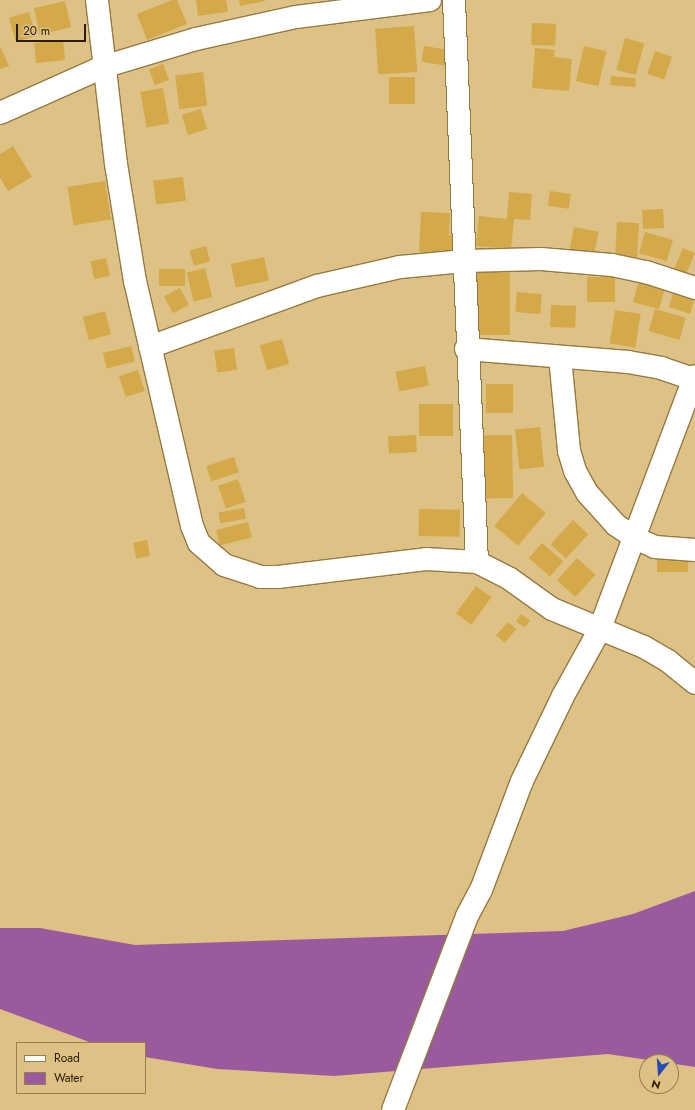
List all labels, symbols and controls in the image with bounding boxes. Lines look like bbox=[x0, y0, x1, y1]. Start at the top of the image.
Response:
scale bar bbox=[18, 16, 88, 42]
text: 20 m bbox=[23, 22, 50, 40]
legend bbox=[16, 1042, 146, 1094]
text: Road bbox=[54, 1049, 80, 1067]
north arrow bbox=[639, 1054, 679, 1094]
text: Water bbox=[54, 1069, 84, 1087]
text: N bbox=[649, 1076, 662, 1093]

